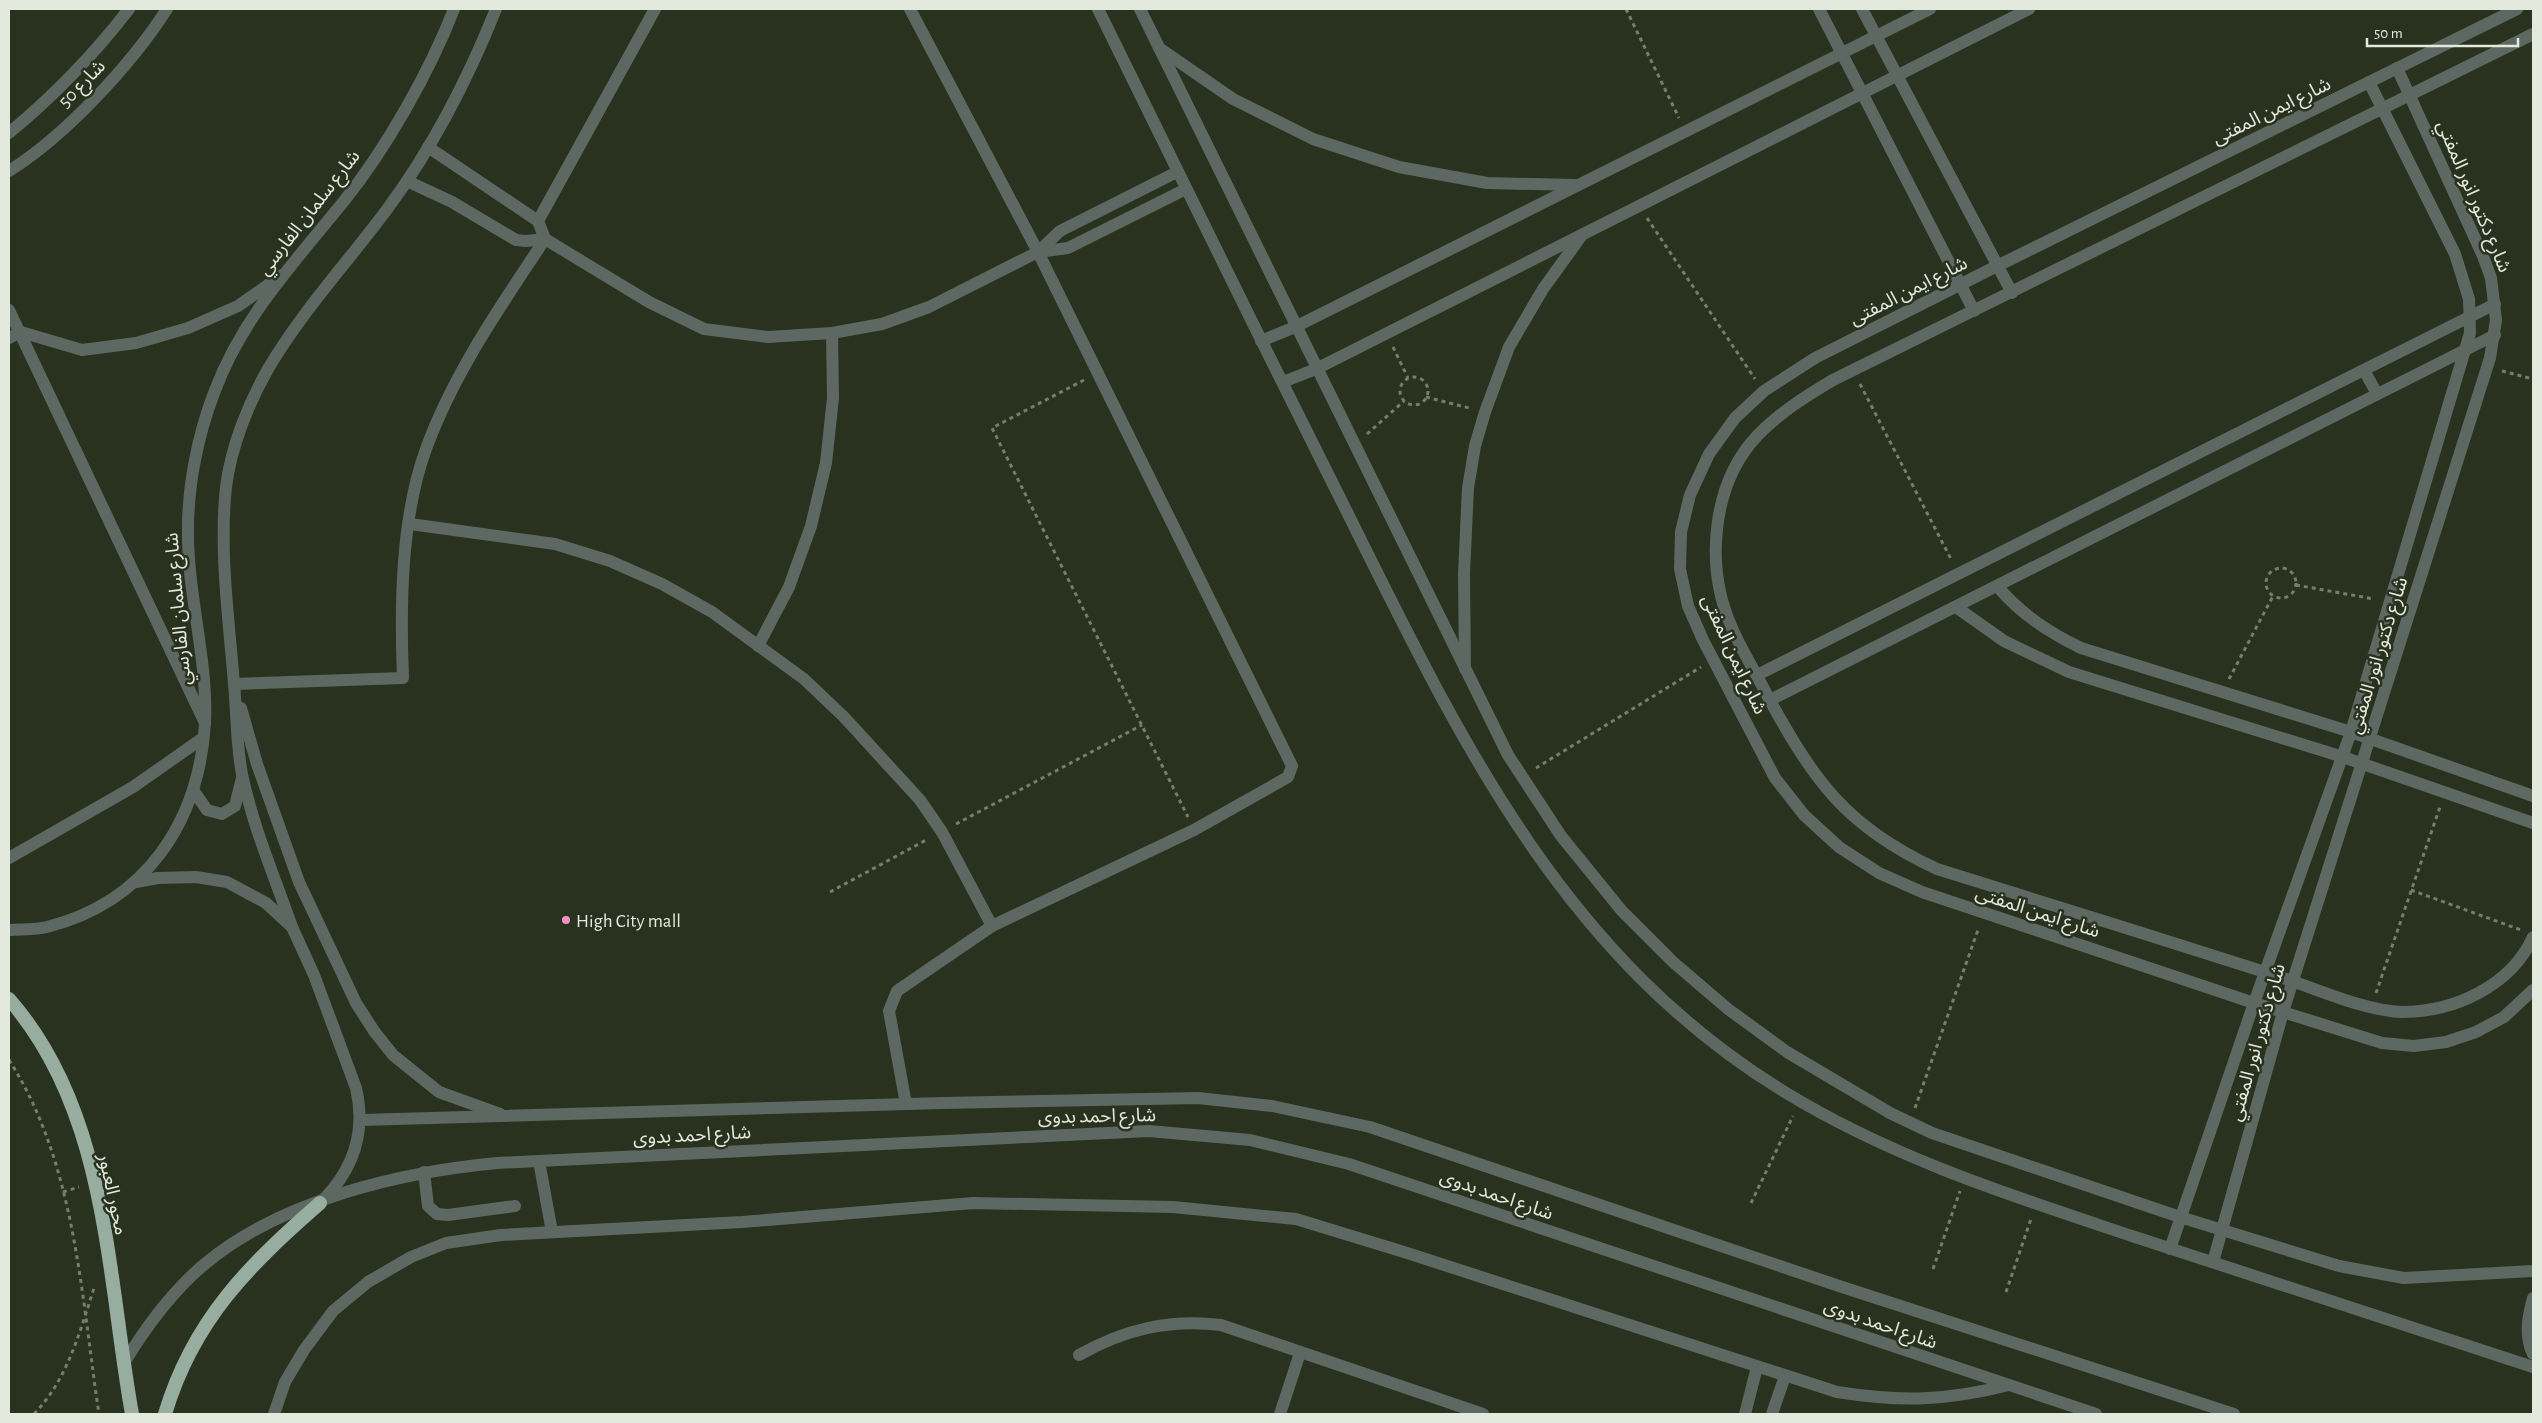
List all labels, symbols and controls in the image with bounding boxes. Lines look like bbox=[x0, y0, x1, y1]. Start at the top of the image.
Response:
scale bar bbox=[2367, 15, 2518, 47]
text: 50 m bbox=[2374, 26, 2403, 41]
street label: شارع 50 bbox=[55, 57, 111, 114]
street label: شارع ايمن المفتى bbox=[2209, 74, 2335, 151]
street label: شارع دكتور انور المفتي bbox=[2429, 118, 2514, 277]
street label: شارع سلمان الفارسي bbox=[255, 147, 367, 282]
street label: شارع ايمن المفتى bbox=[1847, 254, 1972, 332]
street label: شارع سلمان الفارسي bbox=[162, 531, 199, 686]
street label: شارع دكتور انور المفتي bbox=[2346, 575, 2416, 737]
street label: شارع ايمن المفتى bbox=[1695, 592, 1770, 719]
street label: شارع ايمن المفتى bbox=[1972, 883, 2102, 944]
place label: High City mall bbox=[576, 912, 681, 931]
marker: High City mall bbox=[560, 914, 572, 926]
street label: شارع دكتور انور المفتي bbox=[2226, 962, 2293, 1125]
street label: شارع احمد بدوى bbox=[1038, 1106, 1156, 1130]
street label: شارع احمد بدوى bbox=[633, 1123, 752, 1151]
street label: محور العبور bbox=[93, 1151, 130, 1237]
street label: شارع احمد بدوى bbox=[1437, 1167, 1556, 1226]
street label: شارع احمد بدوى bbox=[1821, 1296, 1940, 1355]

